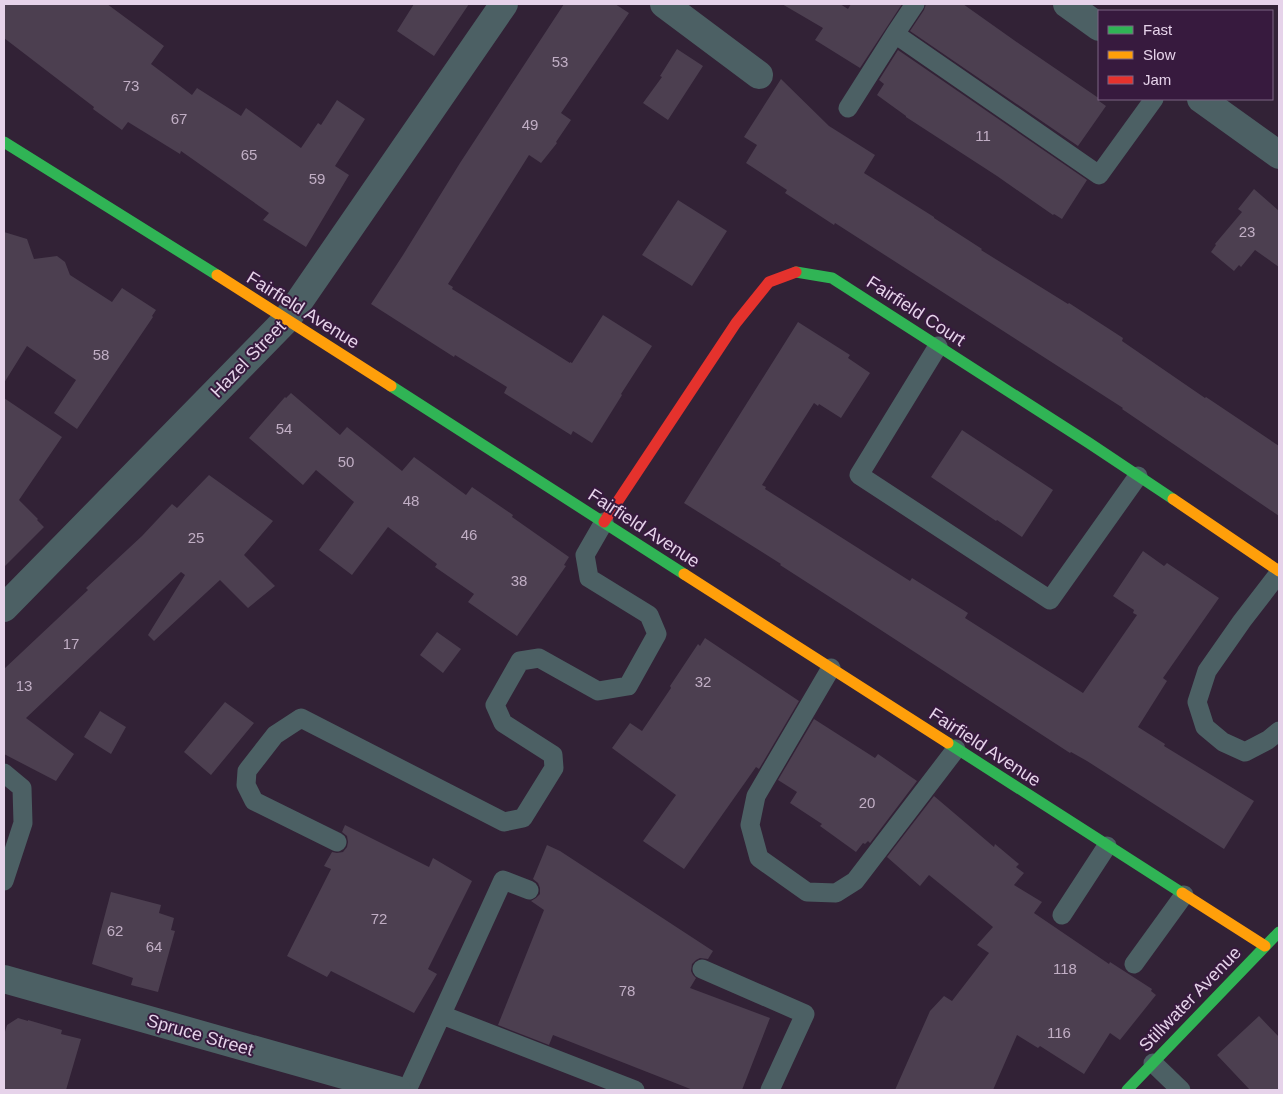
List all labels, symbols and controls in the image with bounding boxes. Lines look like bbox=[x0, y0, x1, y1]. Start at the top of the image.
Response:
legend bbox=[1098, 10, 1273, 100]
text: Fast bbox=[1143, 21, 1173, 38]
text: Slow bbox=[1143, 46, 1176, 63]
house number: 53 bbox=[552, 53, 568, 70]
text: Jam bbox=[1143, 71, 1171, 88]
house number: 73 bbox=[123, 77, 139, 94]
house number: 67 bbox=[171, 110, 187, 127]
house number: 49 bbox=[522, 116, 538, 133]
house number: 11 bbox=[975, 127, 991, 144]
house number: 65 bbox=[241, 146, 257, 163]
house number: 59 bbox=[309, 170, 325, 187]
house number: 23 bbox=[1239, 223, 1255, 240]
street label: Fairfield Avenue bbox=[243, 267, 363, 353]
street label: Fairfield Court bbox=[863, 272, 969, 350]
street label: Hazel Street bbox=[206, 316, 290, 402]
house number: 58 bbox=[93, 346, 109, 363]
house number: 54 bbox=[276, 420, 292, 437]
house number: 50 bbox=[338, 453, 354, 470]
street label: Fairfield Avenue bbox=[585, 485, 703, 571]
house number: 48 bbox=[403, 492, 419, 509]
house number: 46 bbox=[461, 526, 477, 543]
house number: 25 bbox=[188, 529, 204, 546]
house number: 38 bbox=[511, 572, 527, 589]
house number: 17 bbox=[63, 635, 79, 652]
house number: 32 bbox=[695, 673, 711, 690]
house number: 13 bbox=[16, 677, 32, 694]
street label: Fairfield Avenue bbox=[926, 704, 1044, 790]
house number: 20 bbox=[859, 794, 875, 811]
house number: 72 bbox=[371, 910, 387, 927]
house number: 62 bbox=[107, 922, 123, 939]
house number: 64 bbox=[146, 938, 162, 955]
street label: Stillwater Avenue bbox=[1135, 943, 1245, 1055]
house number: 118 bbox=[1053, 960, 1077, 977]
house number: 78 bbox=[619, 982, 635, 999]
street label: Spruce Street bbox=[144, 1010, 256, 1060]
house number: 116 bbox=[1047, 1024, 1071, 1041]

